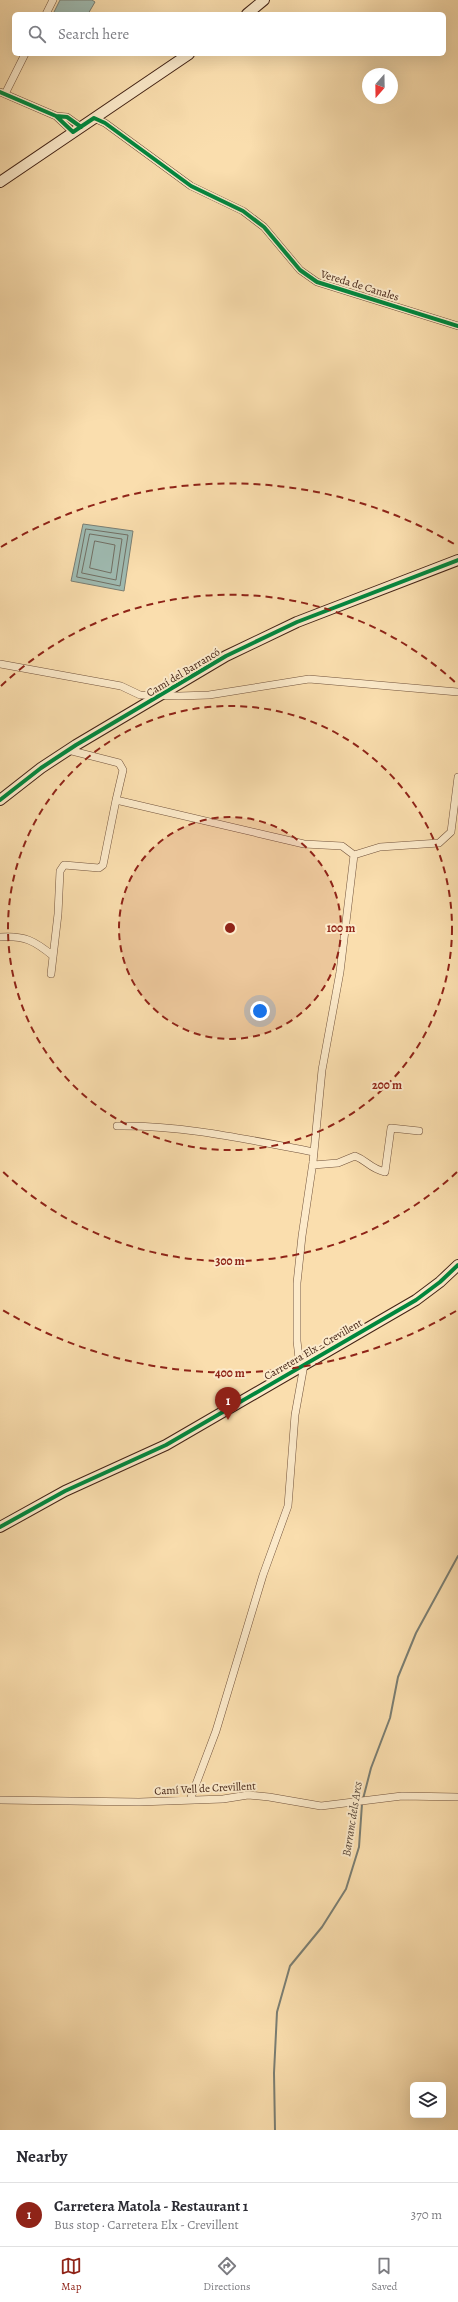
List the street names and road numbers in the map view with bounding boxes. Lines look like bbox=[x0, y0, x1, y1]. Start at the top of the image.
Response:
street label: Vereda de Canales bbox=[318, 266, 401, 305]
street label: Camí del Barrancó bbox=[144, 644, 223, 700]
street label: Carretera Elx - Crevillent bbox=[261, 1315, 366, 1384]
street label: Camí Vell de Crevillent bbox=[154, 1778, 256, 1799]

